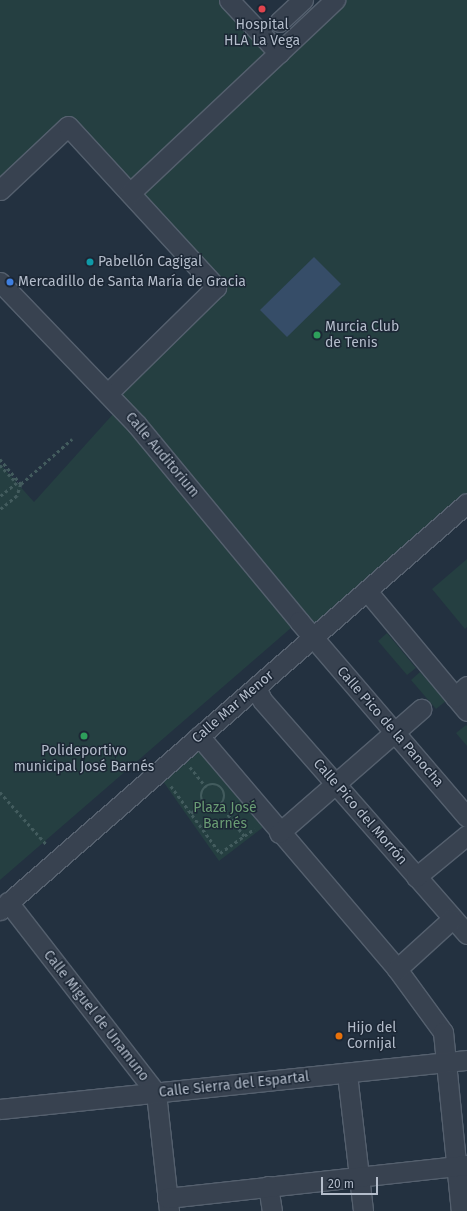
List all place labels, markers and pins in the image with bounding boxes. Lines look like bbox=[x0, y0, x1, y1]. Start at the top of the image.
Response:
marker: Hospital HLA La Vega bbox=[256, 3, 268, 15]
place label: Hospital HLA La Vega bbox=[224, 17, 300, 50]
place label: Pabellón Cagigal bbox=[98, 254, 202, 270]
marker: Pabellón Cagigal bbox=[85, 257, 95, 267]
place label: Mercadillo de Santa María de Gracia bbox=[18, 274, 246, 290]
marker: Mercadillo de Santa María de Gracia bbox=[5, 277, 15, 287]
place label: Murcia Club de Tenis bbox=[325, 319, 399, 352]
marker: Murcia Club de Tenis bbox=[312, 330, 322, 340]
marker: Polideportivo municipal José Barnés bbox=[79, 731, 89, 741]
place label: Polideportivo municipal José Barnés bbox=[14, 743, 154, 776]
place label: Hijo del Cornijal bbox=[347, 1020, 396, 1052]
marker: Hijo del Cornijal bbox=[334, 1031, 344, 1041]

